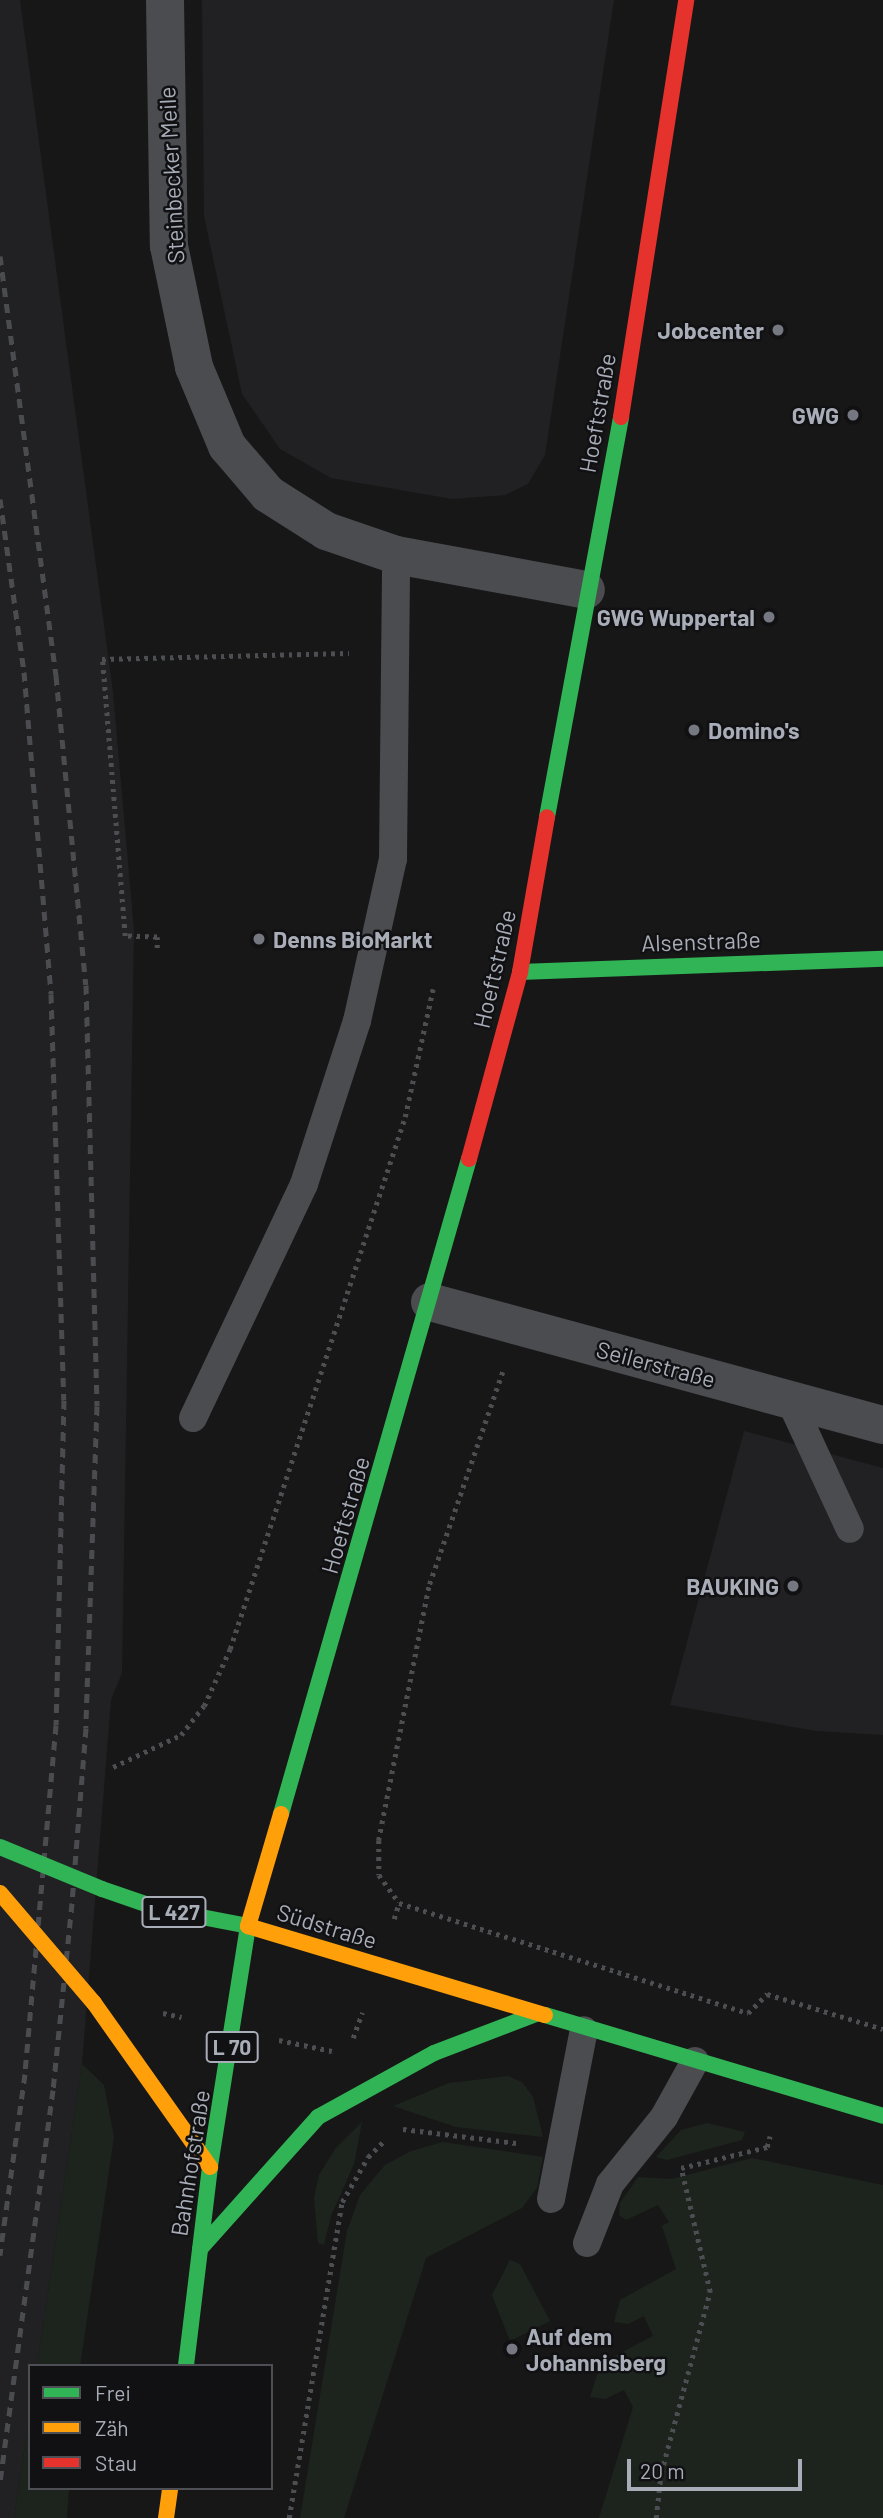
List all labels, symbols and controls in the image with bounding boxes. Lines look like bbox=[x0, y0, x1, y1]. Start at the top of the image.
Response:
street label: Steinbecker Meile bbox=[153, 86, 189, 264]
place label: Jobcenter bbox=[658, 316, 764, 344]
marker: Jobcenter bbox=[770, 322, 786, 338]
street label: Hoeftstraße bbox=[573, 351, 621, 475]
place label: GWG bbox=[792, 401, 839, 429]
marker: GWG bbox=[845, 407, 861, 423]
place label: GWG Wuppertal bbox=[597, 603, 755, 631]
marker: GWG Wuppertal bbox=[761, 609, 777, 625]
place label: Domino's bbox=[708, 716, 800, 744]
marker: Domino's bbox=[686, 722, 702, 738]
street label: Hoeftstraße bbox=[467, 907, 521, 1031]
place label: Denns BioMarkt bbox=[273, 925, 432, 953]
street label: Alsenstraße bbox=[641, 925, 761, 957]
marker: Denns BioMarkt bbox=[251, 931, 267, 947]
street label: Seilerstraße bbox=[594, 1335, 718, 1393]
street label: Hoeftstraße bbox=[315, 1453, 375, 1577]
place label: BAUKING bbox=[686, 1572, 779, 1600]
marker: BAUKING bbox=[785, 1578, 801, 1594]
road number: L 427 bbox=[141, 1895, 207, 1930]
street label: Südstraße bbox=[274, 1898, 380, 1954]
road number: L 70 bbox=[204, 2030, 260, 2064]
street label: Bahnhofstraße bbox=[165, 2088, 215, 2238]
place label: Auf dem Johannisberg bbox=[526, 2322, 666, 2376]
marker: Auf dem Johannisberg bbox=[504, 2341, 520, 2357]
legend bbox=[28, 2364, 273, 2490]
text: Frei bbox=[95, 2380, 131, 2405]
text: Zäh bbox=[95, 2415, 129, 2440]
scale bar bbox=[631, 2444, 806, 2488]
text: Stau bbox=[95, 2450, 137, 2475]
text: 20 m bbox=[640, 2458, 685, 2483]

